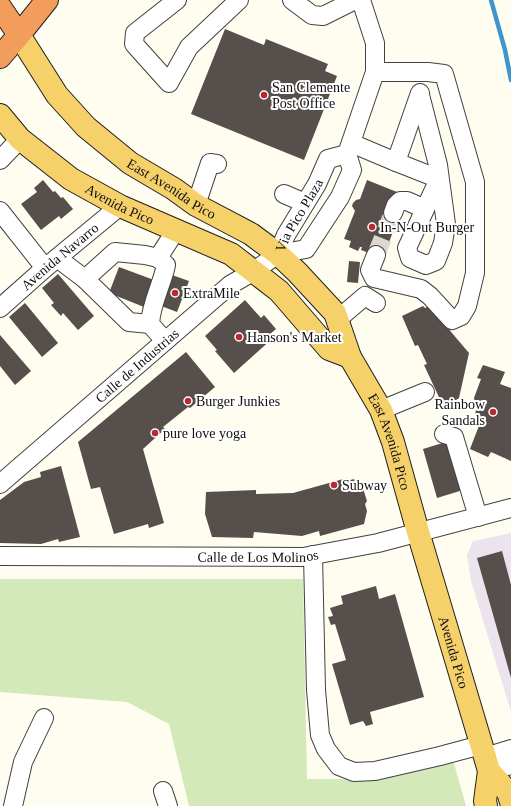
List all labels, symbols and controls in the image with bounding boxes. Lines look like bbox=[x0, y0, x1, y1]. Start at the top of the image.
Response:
place label: San Clemente Post Office bbox=[272, 80, 350, 111]
marker: San Clemente Post Office bbox=[259, 90, 269, 100]
street label: East Avenida Pico bbox=[124, 156, 218, 222]
street label: Via Pico Plaza bbox=[273, 176, 326, 254]
street label: Avenida Pico bbox=[82, 181, 156, 228]
street label: Avenida Navarro bbox=[19, 220, 102, 293]
place label: In-N-Out Burger bbox=[380, 220, 475, 235]
marker: In-N-Out Burger bbox=[367, 222, 377, 232]
place label: ExtraMile bbox=[183, 286, 240, 301]
marker: ExtraMile bbox=[170, 288, 180, 298]
street label: Calle de Industrias bbox=[93, 326, 182, 406]
place label: Hanson's Market bbox=[247, 330, 342, 345]
marker: Hanson's Market bbox=[234, 332, 244, 342]
street label: East Avenida Pico bbox=[365, 391, 413, 492]
place label: Burger Junkies bbox=[196, 394, 280, 409]
marker: Burger Junkies bbox=[183, 396, 193, 406]
place label: Rainbow Sandals bbox=[434, 397, 486, 428]
marker: Rainbow Sandals bbox=[488, 407, 498, 417]
place label: pure love yoga bbox=[163, 426, 247, 441]
marker: pure love yoga bbox=[150, 428, 160, 438]
place label: Subway bbox=[342, 478, 387, 493]
marker: Subway bbox=[329, 480, 339, 490]
street label: Calle de Los Molinos bbox=[197, 547, 320, 565]
street label: Avenida Pico bbox=[435, 614, 471, 690]

